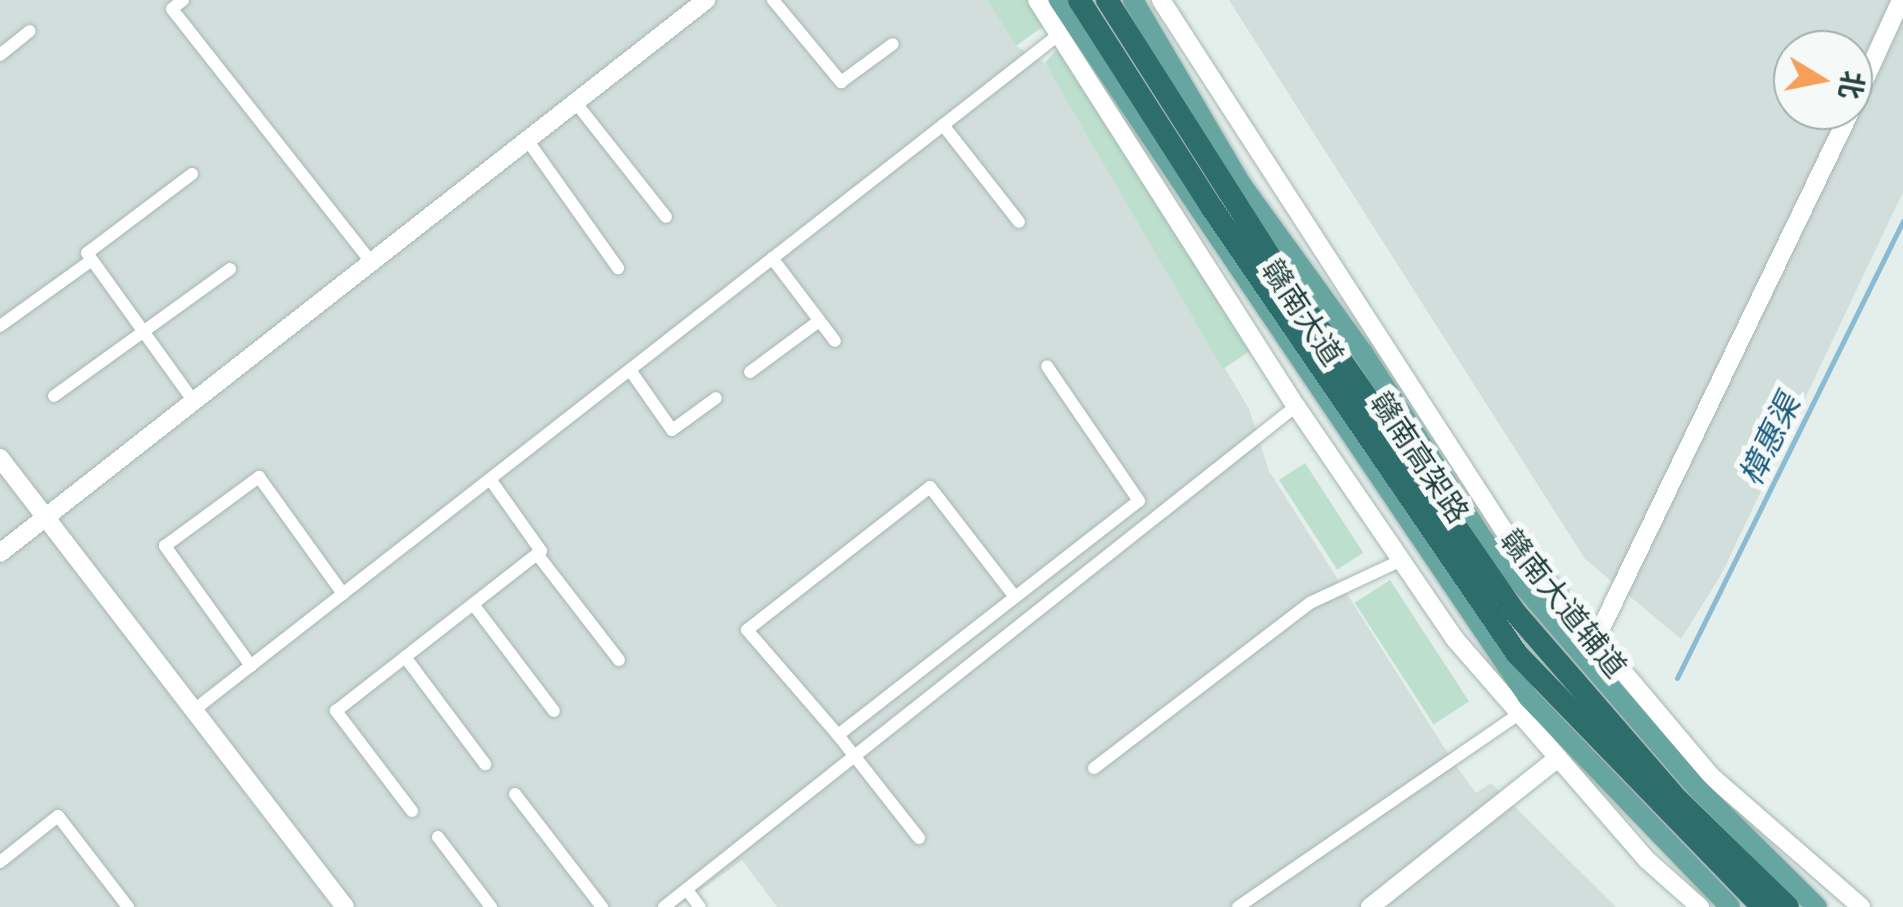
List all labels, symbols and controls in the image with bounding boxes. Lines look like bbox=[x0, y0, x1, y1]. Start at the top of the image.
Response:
north arrow bbox=[1773, 30, 1873, 130]
text: 北 bbox=[1832, 68, 1870, 102]
street label: 赣南大道 bbox=[1254, 253, 1350, 373]
street label: 赣南高架路 bbox=[1362, 386, 1476, 530]
water label: 樟惠渠 bbox=[1732, 388, 1808, 492]
street label: 赣南大道辅道 bbox=[1492, 523, 1634, 685]

